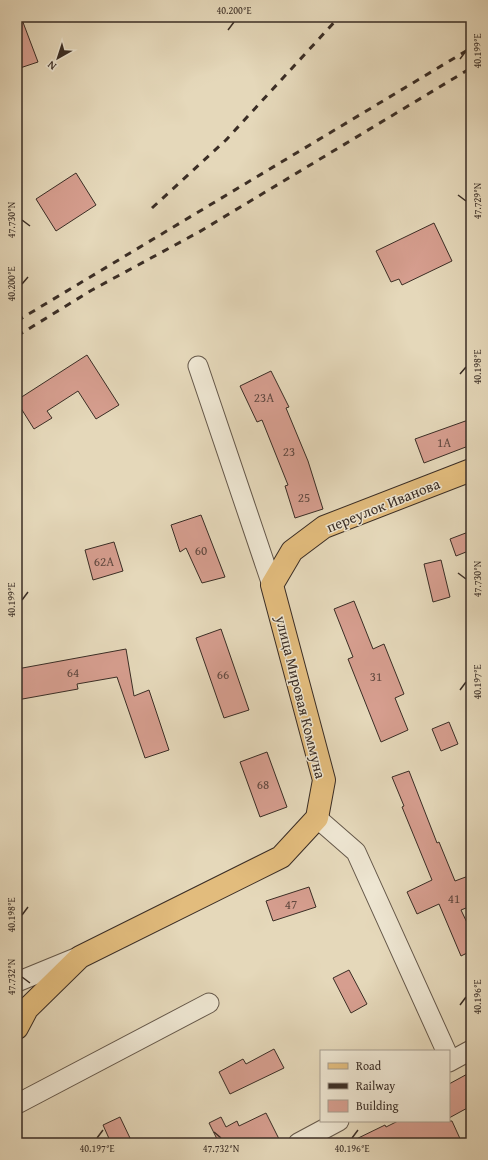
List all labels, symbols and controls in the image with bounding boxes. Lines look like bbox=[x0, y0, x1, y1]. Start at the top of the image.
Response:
text: 40.200°E bbox=[216, 3, 252, 18]
text: 40.199°E bbox=[470, 33, 485, 69]
north arrow bbox=[38, 38, 78, 78]
text: N bbox=[43, 57, 60, 74]
text: 47.729°N bbox=[470, 182, 485, 219]
text: 47.730°N bbox=[4, 201, 19, 238]
text: 40.200°E bbox=[4, 266, 19, 302]
text: 40.198°E bbox=[470, 349, 485, 385]
house number: 23А bbox=[254, 388, 274, 407]
house number: 1А bbox=[437, 433, 451, 452]
house number: 23 bbox=[283, 442, 295, 461]
street label: переулок Иванова bbox=[323, 472, 444, 537]
house number: 25 bbox=[298, 488, 310, 507]
house number: 60 bbox=[195, 541, 207, 560]
house number: 62А bbox=[94, 552, 114, 571]
text: 47.730°N bbox=[470, 560, 485, 597]
text: 40.199°E bbox=[4, 582, 19, 618]
street label: улица Мировая Коммуна bbox=[270, 612, 332, 782]
house number: 64 bbox=[67, 663, 79, 682]
text: 40.197°E bbox=[470, 664, 485, 700]
house number: 66 bbox=[217, 665, 229, 684]
house number: 31 bbox=[370, 667, 382, 686]
house number: 68 bbox=[257, 775, 269, 794]
house number: 41 bbox=[448, 889, 460, 908]
house number: 47 bbox=[285, 895, 297, 914]
text: 40.198°E bbox=[4, 897, 19, 933]
text: 47.732°N bbox=[4, 958, 19, 995]
text: 40.196°E bbox=[470, 979, 485, 1015]
legend bbox=[320, 1050, 450, 1122]
text: Road bbox=[356, 1057, 382, 1074]
text: Railway bbox=[356, 1077, 395, 1094]
text: Building bbox=[356, 1097, 399, 1114]
text: 40.197°E bbox=[79, 1141, 115, 1156]
text: 47.732°N bbox=[203, 1141, 240, 1156]
text: 40.196°E bbox=[334, 1141, 370, 1156]

